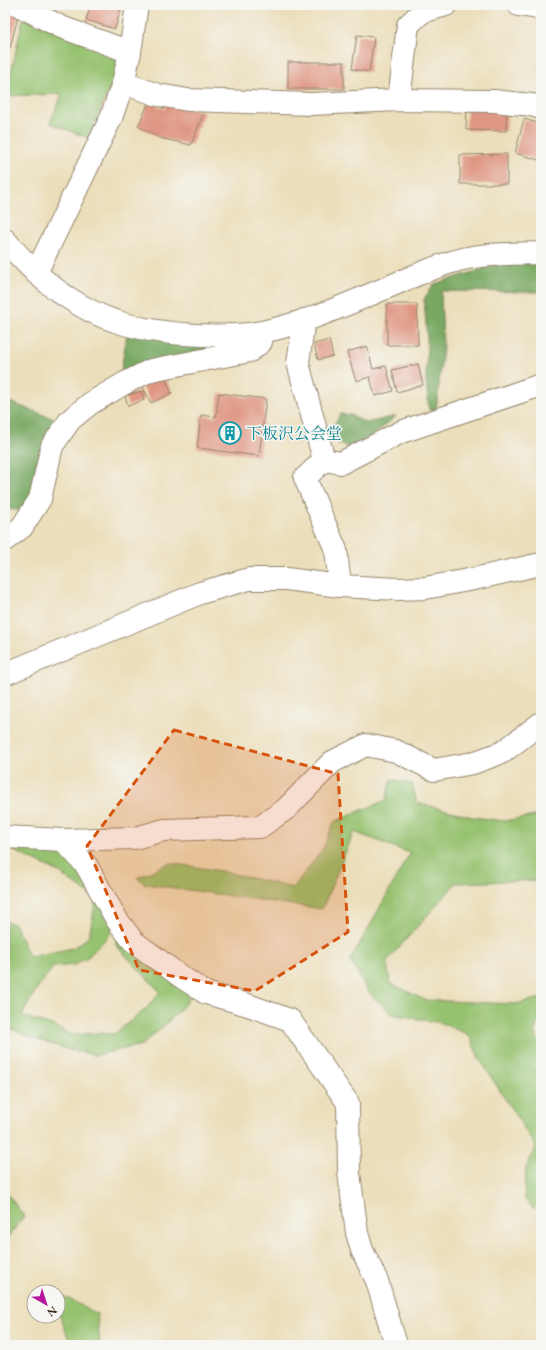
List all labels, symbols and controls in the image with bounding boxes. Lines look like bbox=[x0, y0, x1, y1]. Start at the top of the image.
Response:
building icon: 下板沢公会堂 bbox=[217, 420, 243, 446]
place label: 下板沢公会堂 bbox=[246, 423, 342, 444]
north arrow bbox=[26, 1284, 66, 1324]
text: N bbox=[44, 1304, 60, 1320]

